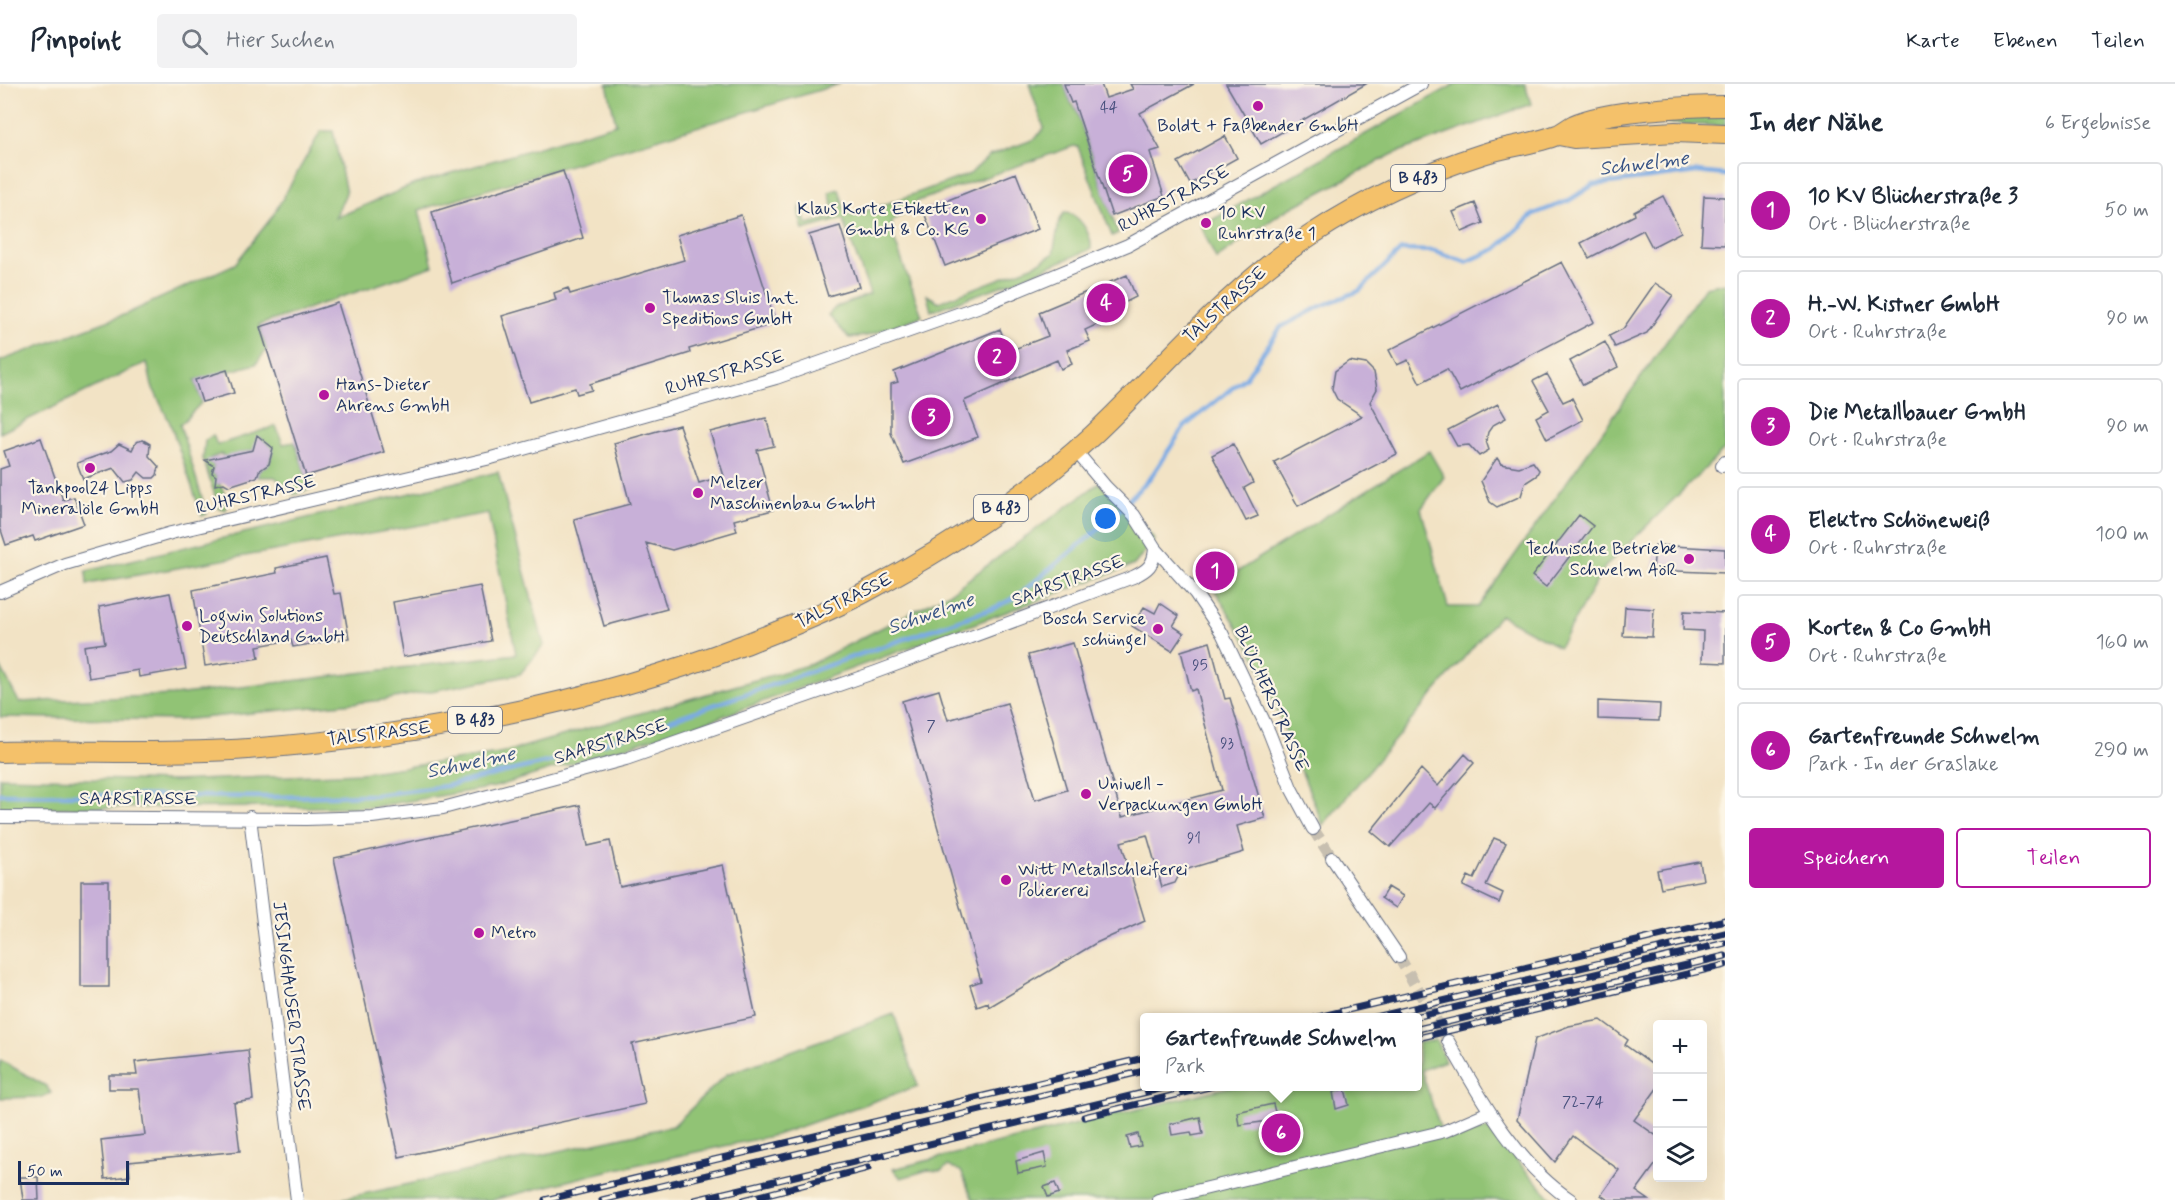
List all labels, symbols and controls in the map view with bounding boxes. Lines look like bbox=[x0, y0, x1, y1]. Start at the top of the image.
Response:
search box bbox=[157, 14, 577, 68]
text: Pinpoint bbox=[30, 23, 121, 60]
icon: search bbox=[178, 25, 211, 58]
text: Hier suchen bbox=[226, 27, 335, 55]
text: Karte bbox=[1906, 27, 1960, 55]
text: Ebenen bbox=[1993, 27, 2058, 55]
text: Teilen bbox=[2091, 27, 2145, 55]
house number: 44 bbox=[1100, 98, 1118, 118]
marker: Boldt + Faßbender GmbH bbox=[1251, 99, 1265, 113]
text: In der Nähe bbox=[1749, 106, 1883, 140]
text: 6 Ergebnisse bbox=[2045, 110, 2151, 137]
place label: Boldt + Faßbender GmbH bbox=[1157, 114, 1359, 138]
water label: Schwelme bbox=[1598, 145, 1691, 183]
pin: 5 bbox=[1108, 152, 1148, 196]
street label: RUHRSTRASSE bbox=[1114, 159, 1234, 238]
road number: B 483 bbox=[1391, 165, 1445, 191]
text: 10 KV Blücherstraße 3 bbox=[1808, 183, 2018, 211]
place label: Klaus Korte Etiketten GmbH & Co. KG bbox=[797, 197, 969, 242]
text: 1 bbox=[1766, 197, 1775, 224]
text: 50 m bbox=[2104, 197, 2149, 224]
place label: 10 KV Ruhrstraße 1 bbox=[1218, 201, 1316, 246]
text: Ort · Blücherstraße bbox=[1808, 211, 1971, 238]
marker: Klaus Korte Etiketten GmbH & Co. KG bbox=[974, 212, 988, 226]
marker: 10 KV Ruhrstraße 1 bbox=[1199, 216, 1213, 230]
street label: TALSTRASSE bbox=[1178, 261, 1272, 349]
pin: 4 bbox=[1086, 280, 1126, 326]
place label: Thomas Sluis Int. Speditions GmbH bbox=[662, 286, 799, 331]
text: H.-W. Kistner GmbH bbox=[1808, 291, 2000, 319]
marker: Thomas Sluis Int. Speditions GmbH bbox=[643, 301, 657, 315]
text: 2 bbox=[1766, 305, 1775, 332]
text: 90 m bbox=[2106, 305, 2149, 332]
text: Ort · Ruhrstraße bbox=[1808, 319, 1947, 346]
pin: 2 bbox=[978, 334, 1016, 380]
street label: RUHRSTRASSE bbox=[663, 344, 788, 401]
place label: Hans-Dieter Ahrens GmbH bbox=[336, 373, 449, 418]
marker: Hans-Dieter Ahrens GmbH bbox=[317, 388, 331, 402]
pin: 3 bbox=[912, 394, 950, 440]
text: Die Metallbauer GmbH bbox=[1808, 399, 2025, 427]
text: 3 bbox=[1766, 413, 1775, 440]
text: 90 m bbox=[2106, 413, 2149, 440]
text: Ort · Ruhrstraße bbox=[1808, 427, 1947, 454]
marker: Tankpool24 Lipps Mineralöle GmbH bbox=[83, 461, 97, 475]
street label: RUHRSTRASSE bbox=[193, 469, 319, 521]
place label: Melzer Maschinenbau GmbH bbox=[710, 471, 876, 516]
place label: Tankpool24 Lipps Mineralöle GmbH bbox=[21, 476, 159, 521]
marker: Melzer Maschinenbau GmbH bbox=[691, 486, 705, 500]
road number: B 483 bbox=[974, 495, 1028, 521]
your location bbox=[1091, 504, 1120, 533]
text: Elektro Schöneweiß bbox=[1808, 507, 1990, 535]
text: 4 bbox=[1765, 521, 1776, 548]
text: 100 m bbox=[2095, 521, 2149, 548]
text: Ort · Ruhrstraße bbox=[1808, 535, 1947, 562]
place label: Technische Betriebe Schwelm AöR bbox=[1526, 537, 1677, 582]
pin: 1 bbox=[1196, 548, 1234, 594]
street label: SAARSTRASSE bbox=[1009, 550, 1128, 612]
marker: Technische Betriebe Schwelm AöR bbox=[1682, 552, 1696, 566]
street label: TALSTRASSE bbox=[792, 567, 896, 635]
water label: Schwelme bbox=[884, 586, 979, 641]
place label: Logwin Solutions Deutschland GmbH bbox=[199, 604, 345, 649]
place label: Bosch Service schüngel bbox=[1043, 607, 1146, 654]
text: Korten & Co GmbH bbox=[1808, 615, 1991, 643]
marker: Logwin Solutions Deutschland GmbH bbox=[180, 619, 194, 633]
marker: Bosch Service schüngel bbox=[1151, 622, 1165, 636]
street label: BLÜCHERSTRASSE bbox=[1228, 622, 1314, 776]
text: 5 bbox=[1765, 629, 1777, 656]
text: 160 m bbox=[2096, 629, 2149, 656]
text: Ort · Ruhrstraße bbox=[1808, 643, 1947, 670]
house number: 95 bbox=[1192, 656, 1208, 676]
road number: B 483 bbox=[448, 707, 502, 733]
street label: SAARSTRASSE bbox=[551, 713, 671, 771]
street label: TALSTRASSE bbox=[326, 716, 433, 752]
house number: 7 bbox=[926, 717, 936, 737]
text: Gartenfreunde Schwelm bbox=[1808, 723, 2040, 751]
house number: 93 bbox=[1220, 734, 1234, 754]
text: 6 bbox=[1765, 737, 1776, 764]
text: 290 m bbox=[2094, 737, 2149, 764]
water label: Schwelme bbox=[424, 740, 519, 786]
text: Park · In der Graslake bbox=[1808, 751, 1998, 778]
place label: Uniwell - Verpackungen GmbH bbox=[1098, 772, 1263, 817]
street label: SAARSTRASSE bbox=[79, 787, 197, 811]
marker: Uniwell - Verpackungen GmbH bbox=[1079, 787, 1093, 801]
button: Speichern bbox=[1749, 828, 1944, 888]
button: Teilen bbox=[1956, 828, 2151, 888]
house number: 91 bbox=[1187, 829, 1201, 849]
place label: Witt Metallschleiferei Poliererei bbox=[1018, 858, 1188, 903]
marker: Witt Metallschleiferei Poliererei bbox=[999, 873, 1013, 887]
street label: JESINGHAUSER STRASSE bbox=[266, 900, 316, 1112]
place label: Metro bbox=[491, 921, 536, 945]
marker: Metro bbox=[472, 926, 486, 940]
popup bbox=[1140, 1013, 1422, 1091]
map controls bbox=[1653, 1020, 1707, 1182]
button: + bbox=[1653, 1020, 1707, 1074]
text: Gartenfreunde Schwelm bbox=[1165, 1025, 1397, 1053]
text: Park bbox=[1165, 1053, 1205, 1080]
button: − bbox=[1653, 1074, 1707, 1128]
house number: 72-74 bbox=[1562, 1093, 1604, 1113]
pin: 6 bbox=[1262, 1110, 1300, 1156]
button: layers bbox=[1653, 1128, 1707, 1182]
scale bar bbox=[18, 1158, 129, 1186]
text: 50 m bbox=[27, 1161, 63, 1182]

